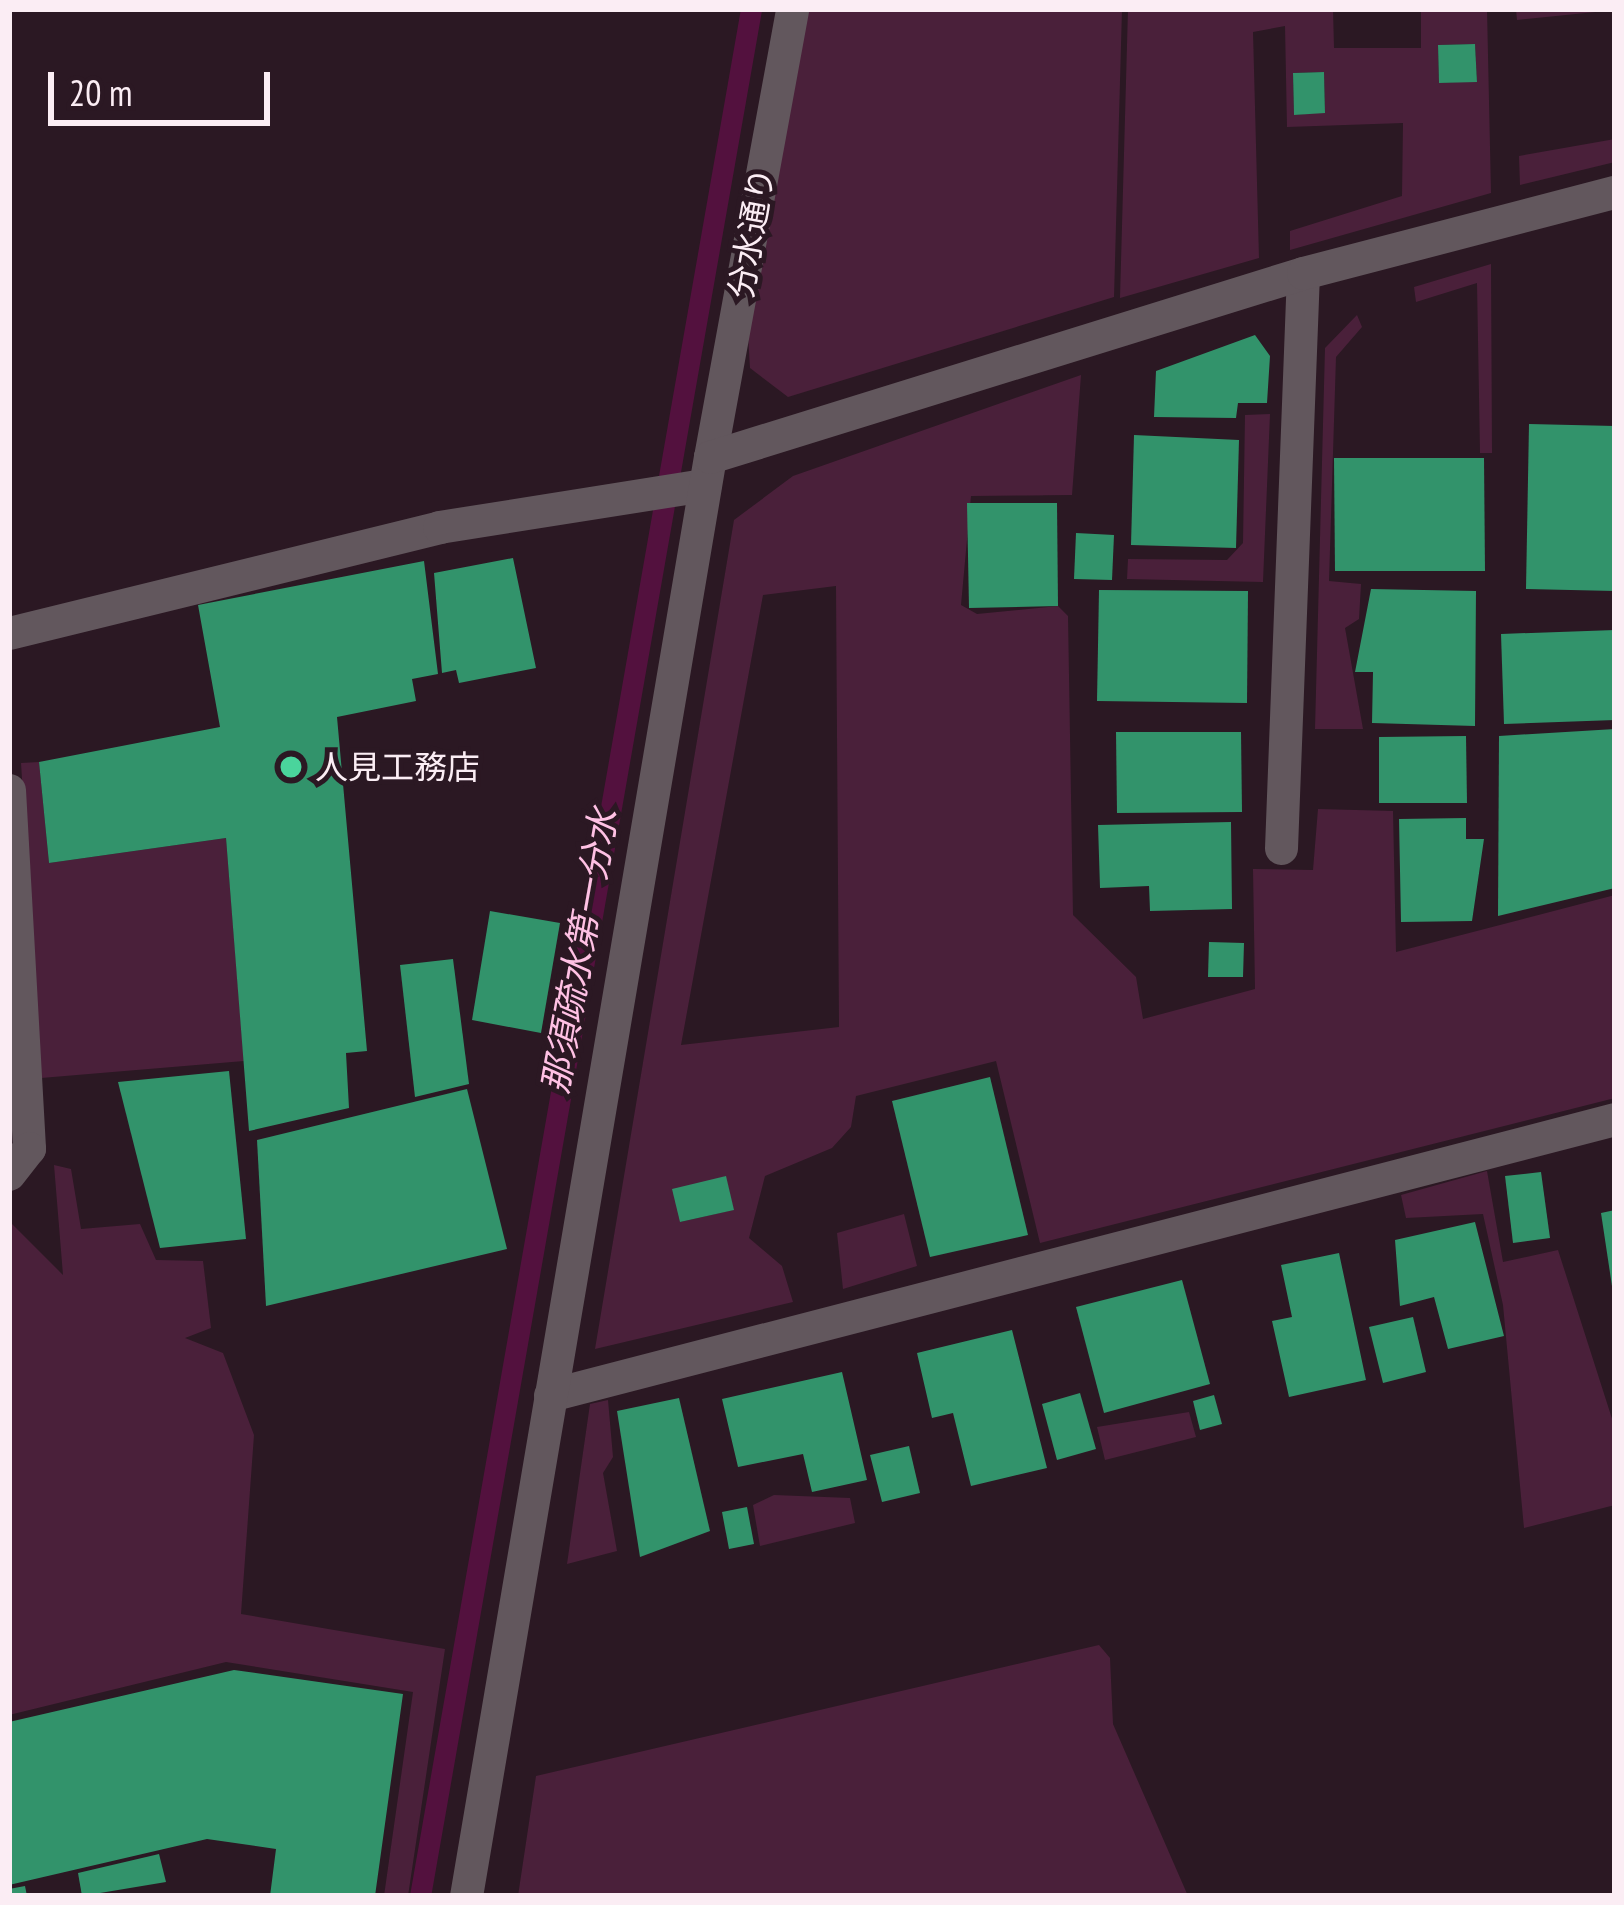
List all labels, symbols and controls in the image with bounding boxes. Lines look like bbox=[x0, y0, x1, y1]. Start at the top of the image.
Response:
scale bar bbox=[54, 48, 276, 122]
text: 20 m bbox=[69, 69, 132, 116]
street label: 分水通り bbox=[720, 165, 782, 301]
place label: 人見工務店 bbox=[315, 747, 480, 787]
marker: 人見工務店 bbox=[278, 754, 304, 780]
water label: 那須疏水第一分水 bbox=[533, 805, 625, 1097]

